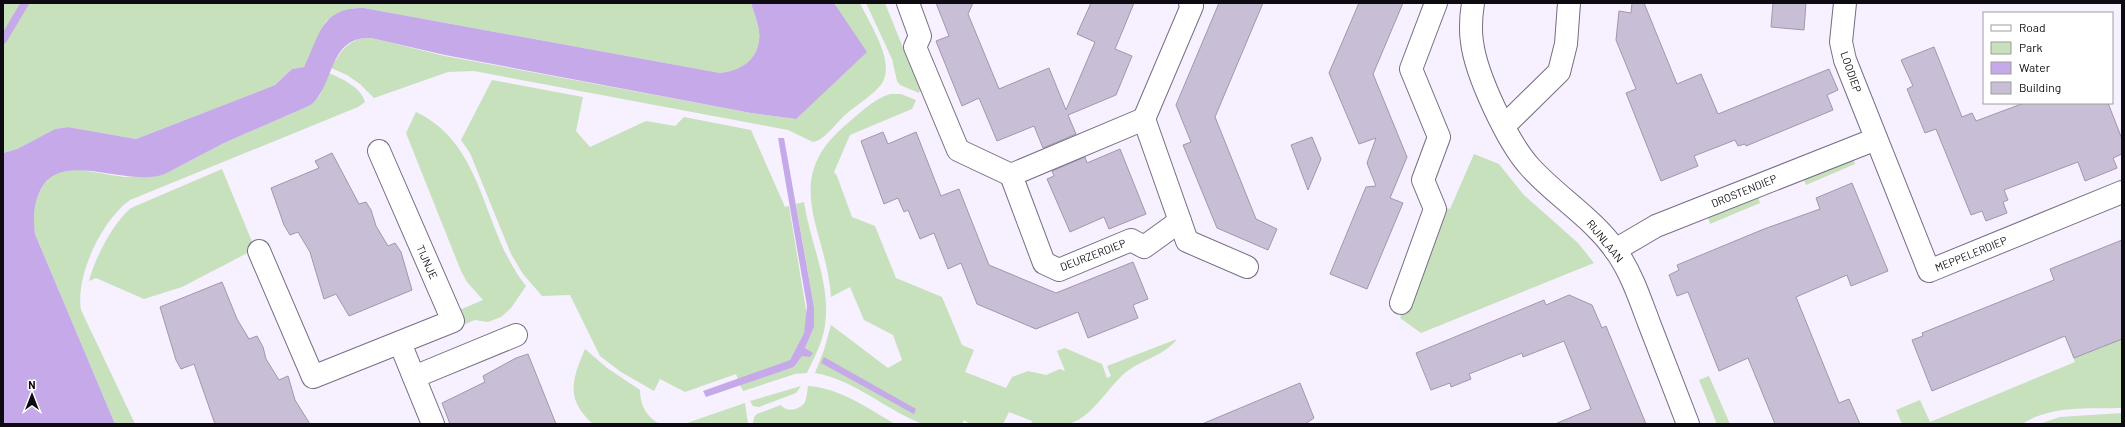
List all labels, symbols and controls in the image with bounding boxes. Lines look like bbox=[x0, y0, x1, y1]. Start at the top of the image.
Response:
legend bbox=[1983, 12, 2113, 104]
text: Road bbox=[2019, 20, 2046, 34]
text: Park bbox=[2019, 40, 2043, 54]
street label: LOODIEP bbox=[1838, 50, 1865, 95]
text: Water bbox=[2019, 60, 2051, 74]
text: Building bbox=[2019, 80, 2061, 94]
street label: DROSTENDIEP bbox=[1709, 171, 1779, 210]
street label: RIJNLAAN bbox=[1584, 217, 1626, 265]
street label: MEPPELERDIEP bbox=[1933, 233, 2009, 274]
street label: DEURZERDIEP bbox=[1058, 236, 1128, 273]
street label: TIJNJE bbox=[414, 243, 441, 281]
north arrow bbox=[12, 375, 52, 415]
text: N bbox=[28, 378, 36, 391]

